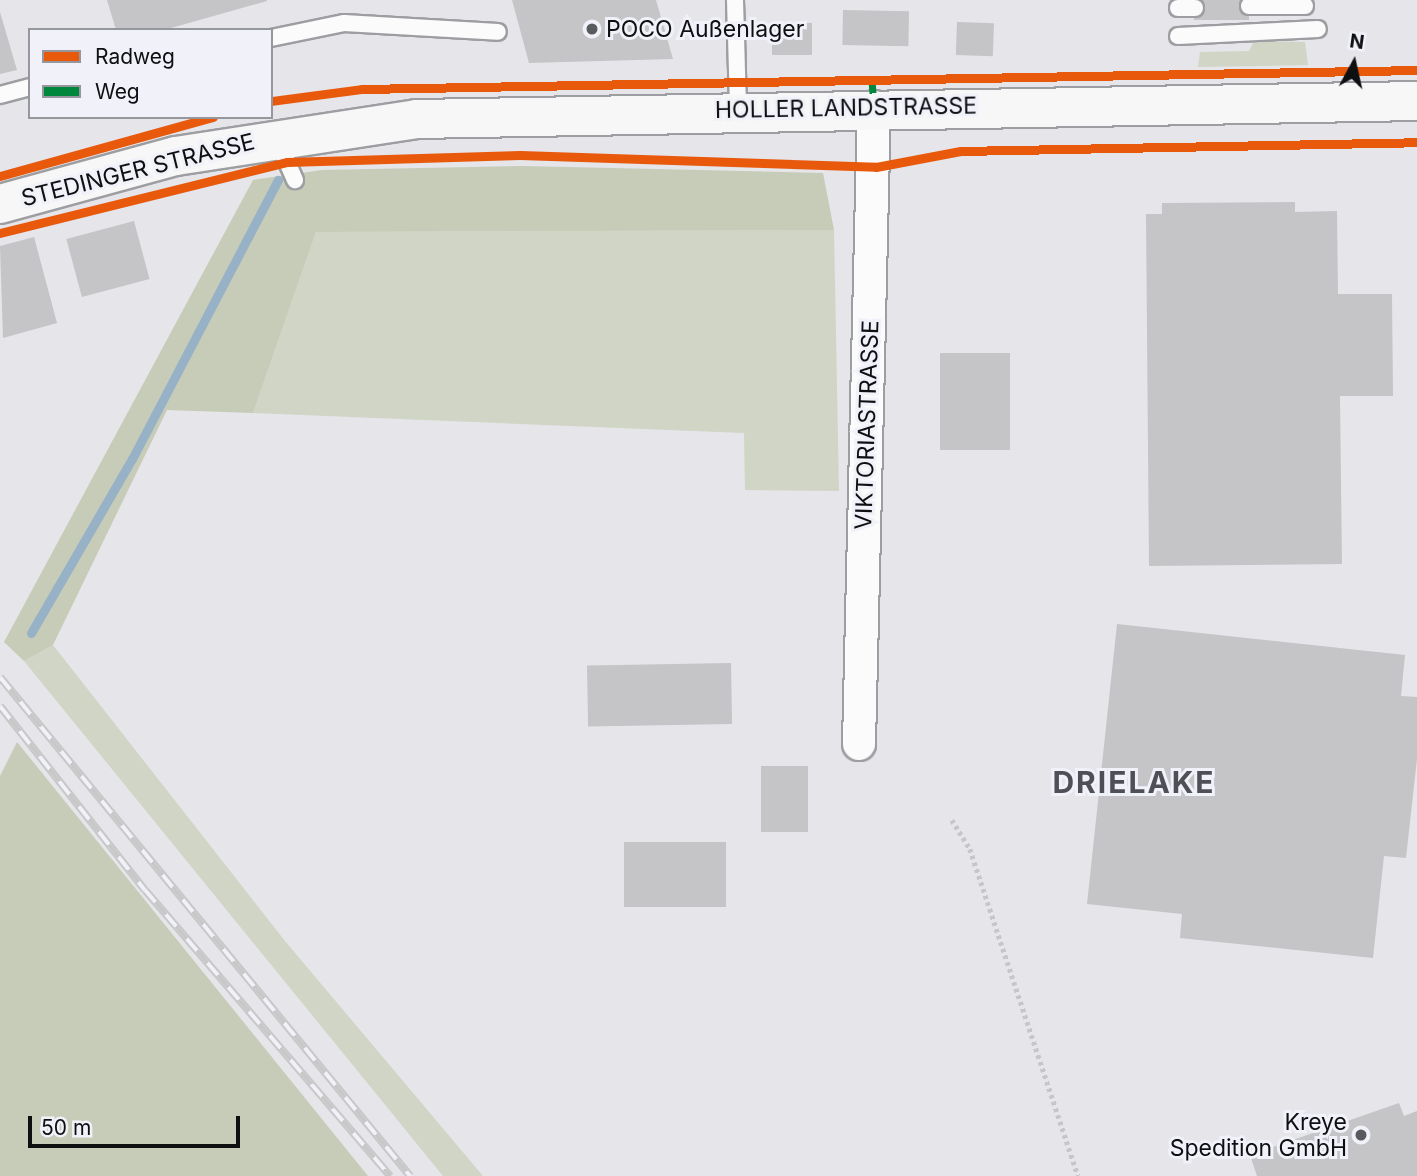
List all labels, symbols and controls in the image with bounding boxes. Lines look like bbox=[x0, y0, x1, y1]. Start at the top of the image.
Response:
place label: POCO Außenlager bbox=[606, 15, 804, 43]
marker: POCO Außenlager bbox=[584, 21, 600, 37]
legend bbox=[28, 28, 273, 119]
north arrow bbox=[1319, 28, 1389, 98]
text: N bbox=[1348, 29, 1366, 54]
text: Radweg bbox=[95, 44, 175, 69]
text: Weg bbox=[95, 79, 140, 104]
street label: HOLLER LANDSTRASSE bbox=[715, 92, 977, 124]
street label: STEDINGER STRASSE bbox=[19, 128, 257, 212]
street label: VIKTORIASTRASSE bbox=[850, 320, 884, 530]
district label: DRIELAKE bbox=[1053, 764, 1215, 800]
scale bar bbox=[32, 1102, 243, 1146]
place label: Kreye Spedition GmbH bbox=[1170, 1108, 1347, 1162]
text: 50 m bbox=[41, 1115, 91, 1140]
marker: Kreye Spedition GmbH bbox=[1353, 1127, 1369, 1143]

